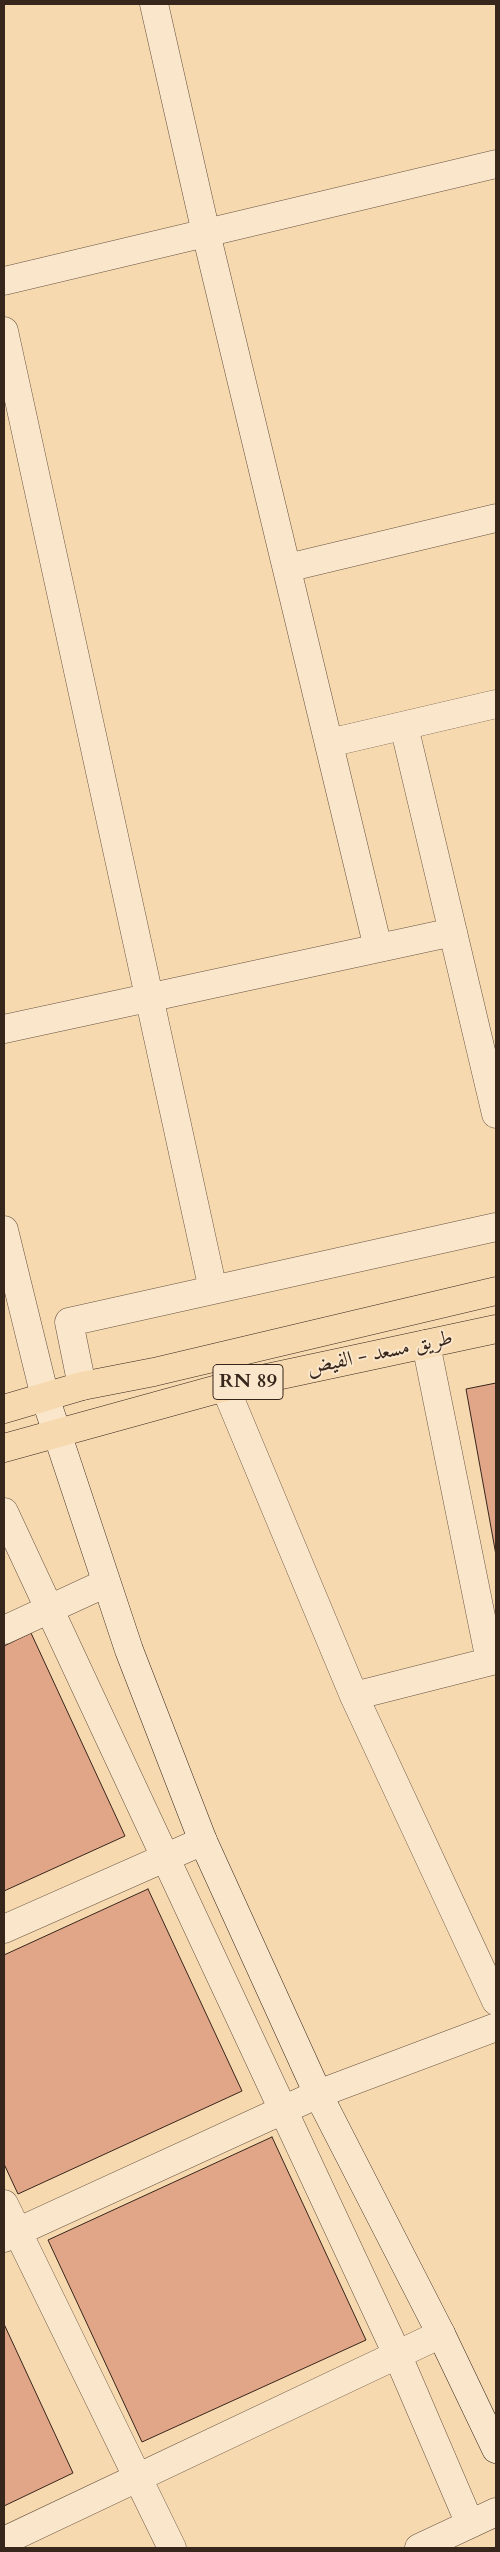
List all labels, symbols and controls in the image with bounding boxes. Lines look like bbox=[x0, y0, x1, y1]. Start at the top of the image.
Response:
street label: طريق مسعد - الفيض bbox=[305, 1326, 455, 1382]
road number: RN 89 bbox=[213, 1364, 283, 1400]

